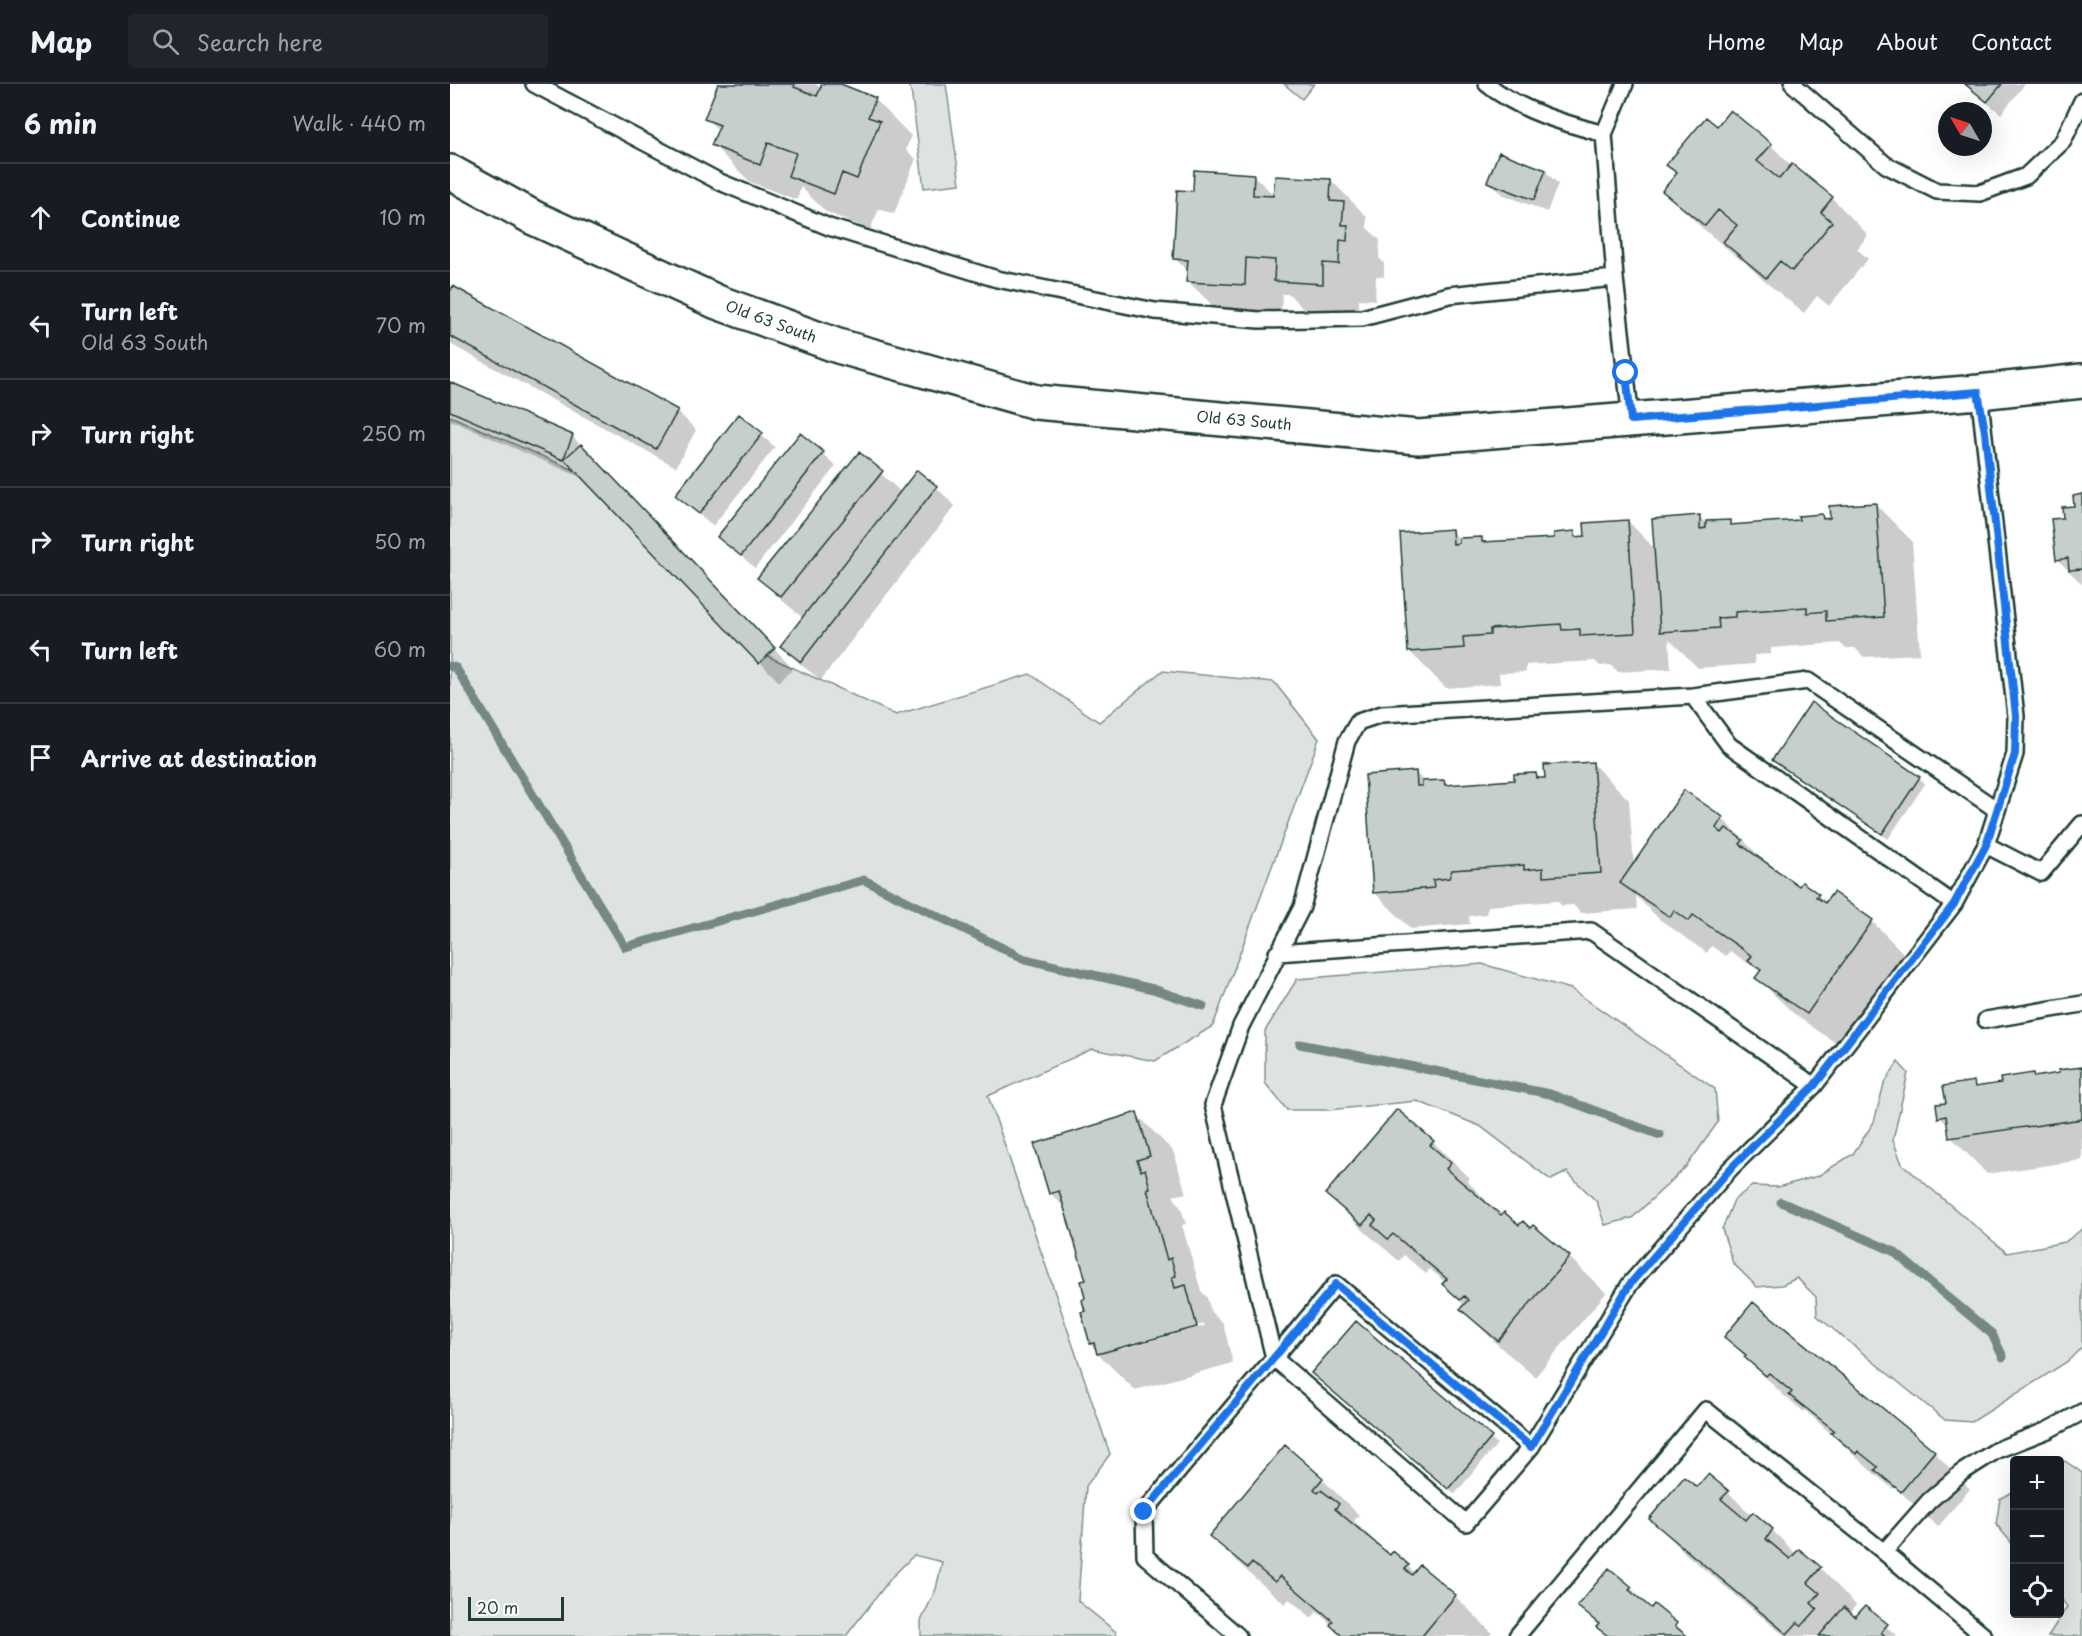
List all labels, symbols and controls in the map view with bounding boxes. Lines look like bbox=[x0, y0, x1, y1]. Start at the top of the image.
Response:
search box bbox=[128, 14, 548, 68]
text: Map bbox=[30, 20, 92, 63]
icon: search bbox=[149, 25, 182, 58]
text: Search here bbox=[197, 25, 323, 58]
text: Home bbox=[1707, 25, 1766, 57]
text: Map bbox=[1799, 25, 1844, 57]
text: About bbox=[1877, 25, 1938, 57]
text: Contact bbox=[1971, 25, 2052, 57]
north arrow bbox=[1938, 102, 1992, 156]
text: 6 min bbox=[24, 104, 97, 143]
text: Walk · 440 m bbox=[293, 108, 426, 138]
icon: ahead bbox=[24, 201, 57, 234]
text: Continue bbox=[81, 201, 180, 234]
text: 10 m bbox=[379, 202, 426, 232]
street label: Old 63 South bbox=[723, 293, 820, 348]
text: Turn left bbox=[81, 294, 178, 327]
icon: left bbox=[24, 309, 57, 342]
text: 70 m bbox=[376, 310, 426, 340]
text: Old 63 South bbox=[81, 327, 209, 357]
route start bbox=[1612, 359, 1638, 385]
street label: Old 63 South bbox=[1195, 404, 1293, 435]
icon: right bbox=[24, 417, 57, 450]
text: Turn right bbox=[81, 417, 194, 450]
text: 250 m bbox=[362, 418, 426, 448]
icon: right bbox=[24, 525, 57, 558]
text: Turn right bbox=[81, 525, 194, 558]
text: 50 m bbox=[374, 526, 426, 556]
icon: left bbox=[24, 633, 57, 666]
text: Turn left bbox=[81, 633, 178, 666]
text: 60 m bbox=[374, 634, 426, 664]
icon: arrive bbox=[24, 741, 57, 774]
text: Arrive at destination bbox=[81, 741, 317, 774]
map controls bbox=[2010, 1456, 2064, 1618]
button: + bbox=[2010, 1456, 2064, 1510]
route end bbox=[1130, 1498, 1156, 1524]
button: − bbox=[2010, 1510, 2064, 1564]
button: locate bbox=[2010, 1564, 2064, 1618]
scale bar bbox=[468, 1594, 564, 1622]
text: 20 m bbox=[477, 1595, 518, 1619]

